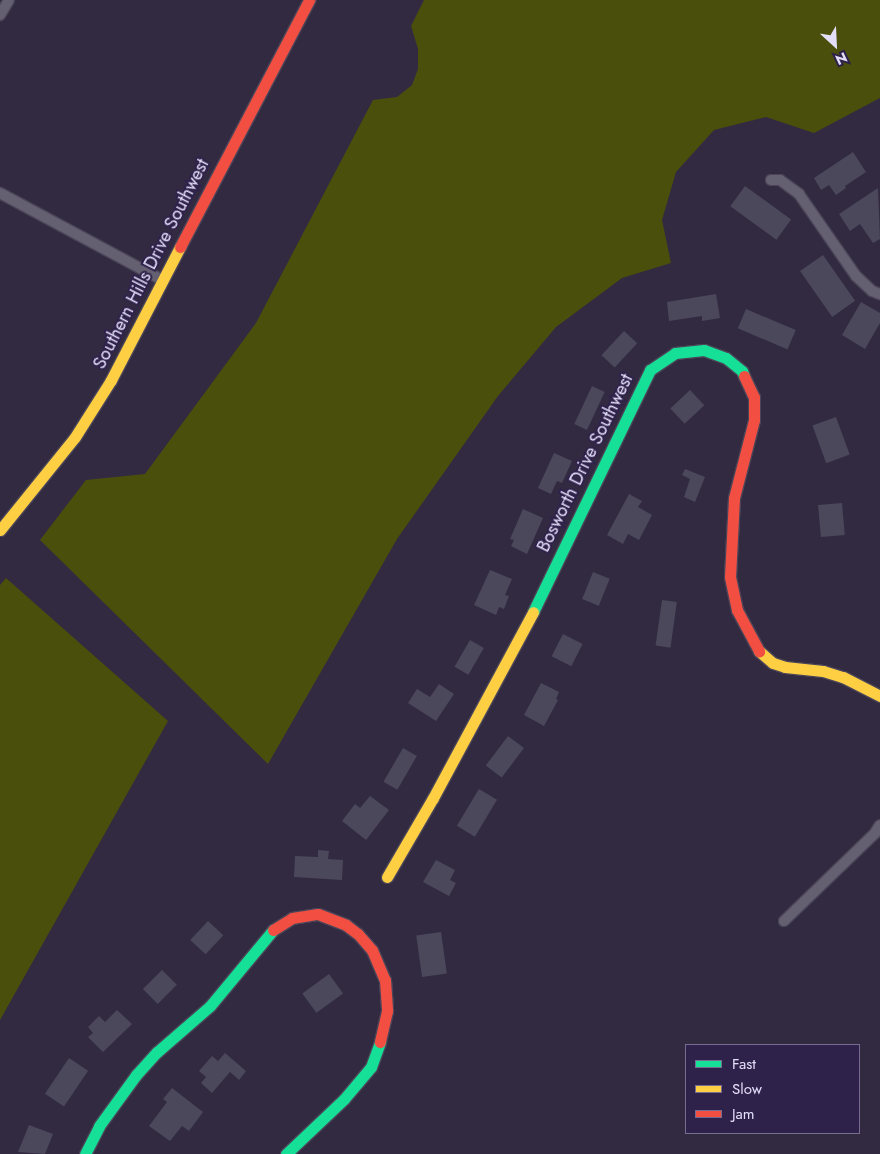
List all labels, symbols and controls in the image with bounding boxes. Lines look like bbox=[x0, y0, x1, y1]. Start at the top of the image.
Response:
north arrow bbox=[810, 20, 860, 70]
text: N bbox=[832, 47, 851, 70]
street label: Southern Hills Drive Southwest bbox=[89, 155, 213, 373]
street label: Bosworth Drive Southwest bbox=[533, 371, 637, 555]
legend bbox=[685, 1044, 860, 1134]
text: Fast bbox=[732, 1053, 756, 1075]
text: Slow bbox=[732, 1078, 762, 1100]
text: Jam bbox=[732, 1103, 755, 1125]

